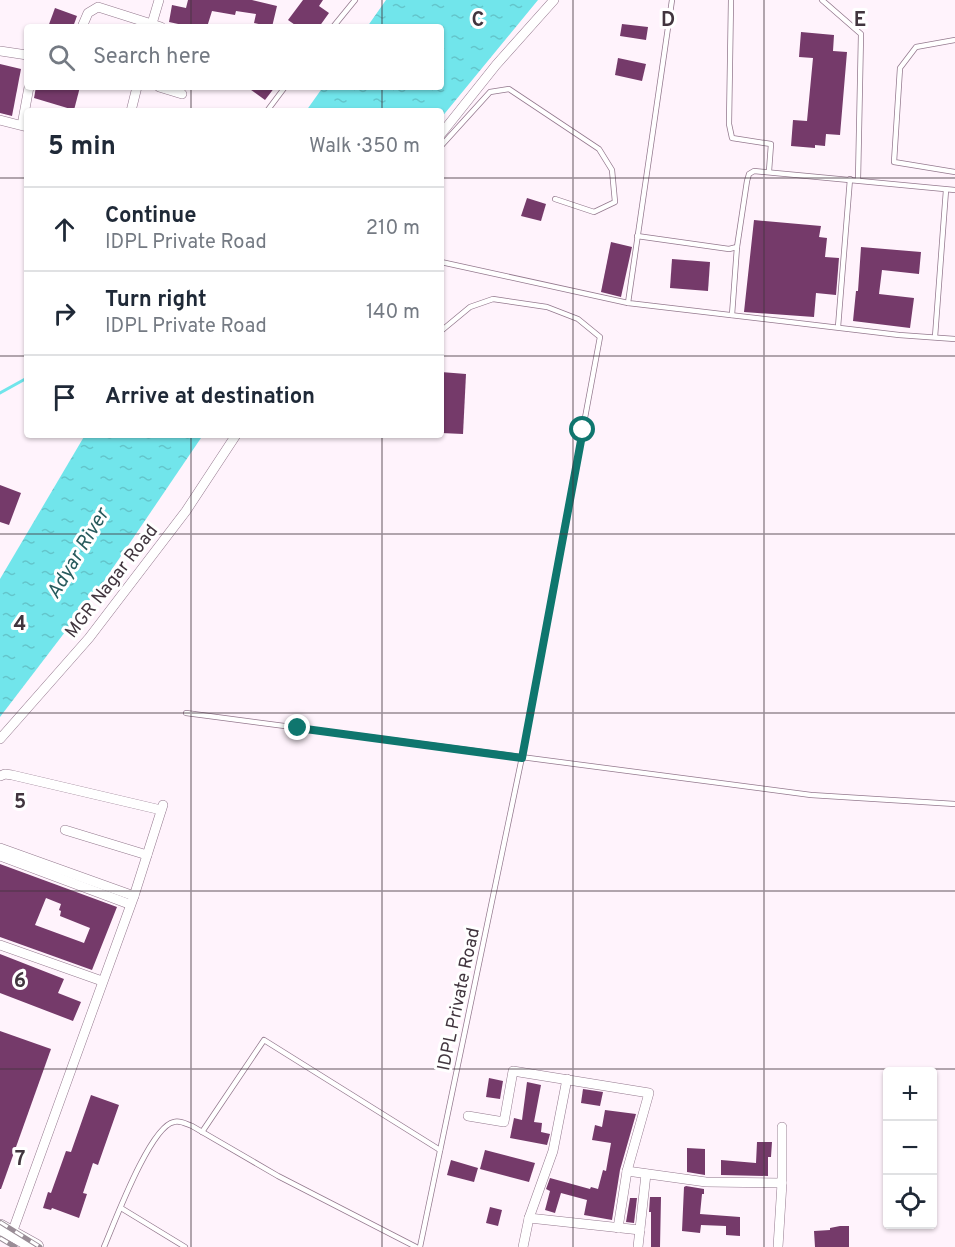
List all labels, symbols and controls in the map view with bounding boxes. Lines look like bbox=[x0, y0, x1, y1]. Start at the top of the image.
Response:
text: C bbox=[472, 8, 484, 34]
text: D bbox=[661, 8, 675, 34]
text: E bbox=[854, 8, 866, 34]
search box bbox=[24, 24, 444, 90]
icon: search bbox=[45, 41, 78, 74]
text: Search here bbox=[93, 44, 211, 71]
text: 5 min bbox=[48, 131, 116, 164]
text: Walk · 350 m bbox=[309, 134, 420, 160]
text: Continue bbox=[105, 203, 196, 230]
icon: ahead bbox=[48, 213, 81, 246]
text: 210 m bbox=[366, 216, 420, 242]
text: IDPL Private Road bbox=[105, 230, 267, 256]
text: Turn right bbox=[105, 287, 207, 314]
icon: right bbox=[48, 297, 81, 330]
text: 140 m bbox=[366, 300, 420, 326]
text: IDPL Private Road bbox=[105, 314, 267, 340]
icon: arrive bbox=[48, 381, 81, 414]
text: Arrive at destination bbox=[105, 384, 315, 411]
route start bbox=[569, 416, 595, 442]
water label: Adyar River bbox=[41, 503, 117, 604]
street label: MGR Nagar Road bbox=[61, 521, 164, 643]
text: 4 bbox=[14, 612, 26, 638]
route end bbox=[284, 714, 310, 740]
text: 5 bbox=[14, 790, 26, 816]
street label: IDPL Private Road bbox=[433, 926, 486, 1073]
text: 6 bbox=[14, 969, 26, 995]
map controls bbox=[883, 1067, 937, 1229]
button: + bbox=[883, 1067, 937, 1121]
button: − bbox=[883, 1121, 937, 1175]
text: 7 bbox=[15, 1147, 25, 1173]
button: locate bbox=[883, 1175, 937, 1229]

